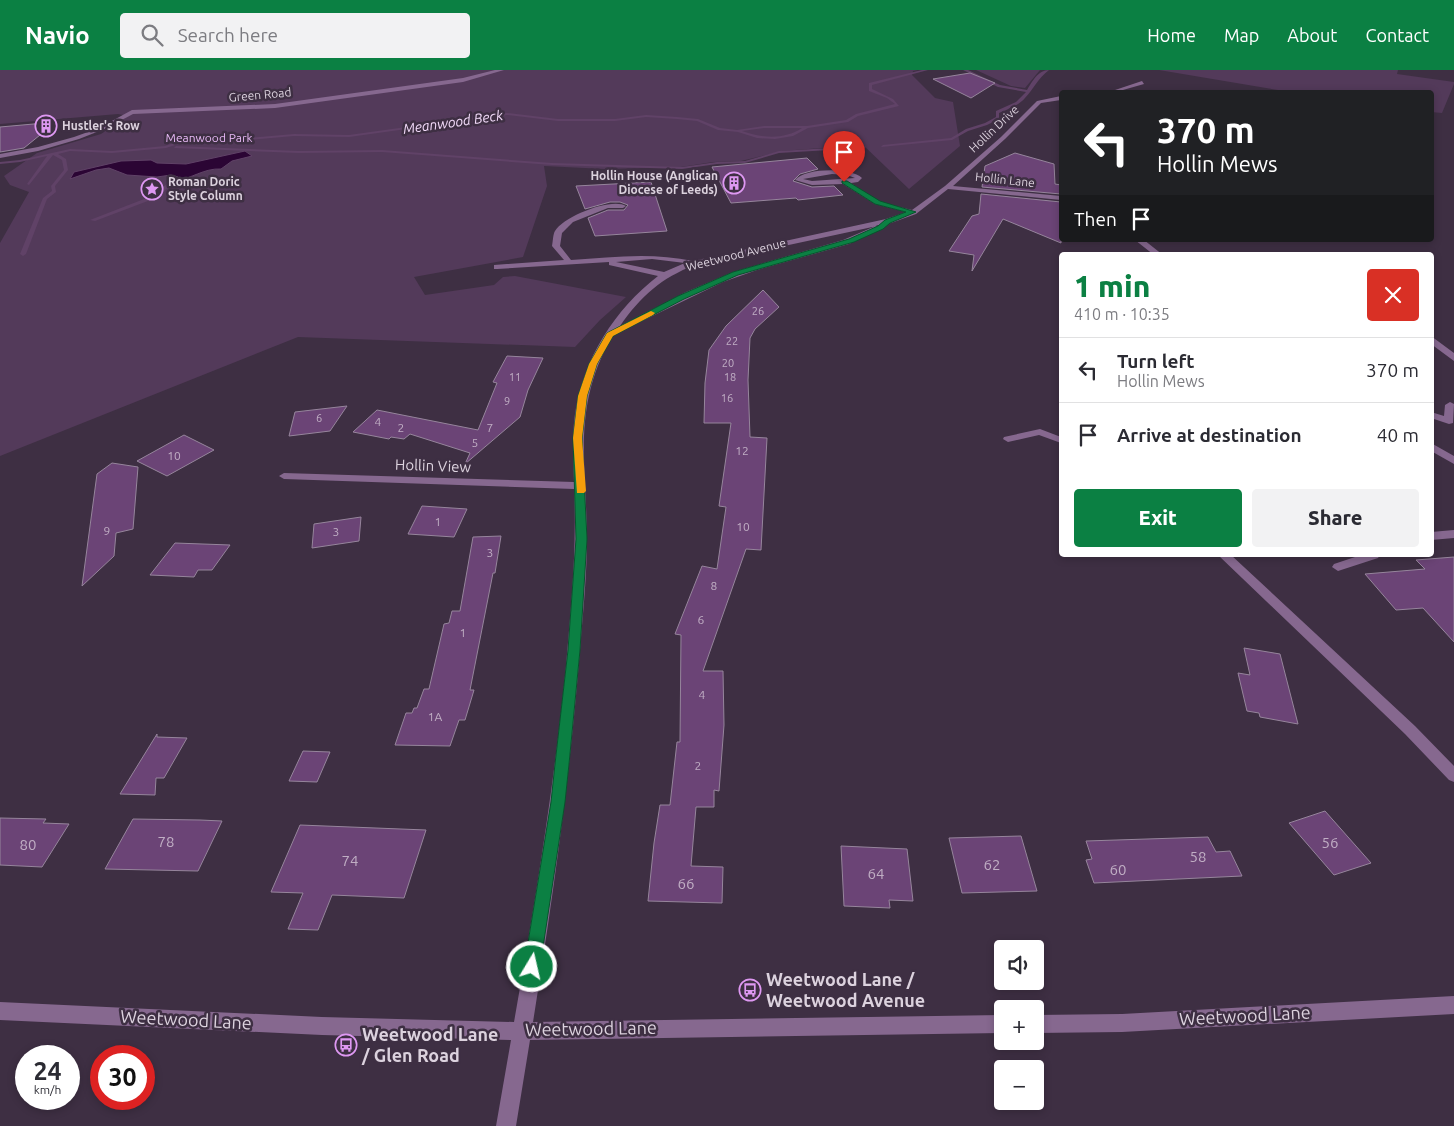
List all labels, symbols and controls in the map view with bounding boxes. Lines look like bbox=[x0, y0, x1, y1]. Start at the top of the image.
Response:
search box bbox=[120, 13, 470, 58]
icon: search bbox=[138, 21, 166, 49]
text: Navio bbox=[25, 22, 90, 49]
text: Search here bbox=[178, 24, 278, 46]
text: Home bbox=[1147, 25, 1196, 45]
text: Map bbox=[1224, 25, 1259, 45]
text: About bbox=[1287, 25, 1337, 45]
text: Contact bbox=[1365, 25, 1429, 45]
street label: Green Road bbox=[228, 85, 292, 104]
street label: Hollin Drive bbox=[966, 103, 1021, 155]
water label: Meanwood Beck bbox=[402, 107, 505, 137]
icon: left bbox=[1074, 110, 1139, 175]
text: 370 m bbox=[1157, 110, 1255, 150]
building icon: Hustler's Row bbox=[34, 114, 58, 138]
place label: Hustler's Row bbox=[62, 119, 140, 132]
park label: Meanwood Park bbox=[165, 131, 253, 144]
pin bbox=[823, 131, 865, 182]
icon: arrive bbox=[830, 138, 858, 166]
text: Hollin Mews bbox=[1157, 151, 1278, 176]
place label: Hollin House (Anglican Diocese of Leeds) bbox=[590, 169, 718, 197]
street label: Hollin Lane bbox=[975, 170, 1036, 189]
building icon: Hollin House (Anglican Diocese of Leeds) bbox=[722, 171, 746, 195]
place label: Roman Doric Style Column bbox=[168, 175, 243, 202]
place icon: Roman Doric Style Column bbox=[140, 177, 164, 201]
icon: arrive bbox=[1127, 205, 1155, 233]
text: Then bbox=[1074, 208, 1117, 230]
street label: Weetwood Avenue bbox=[685, 236, 787, 273]
text: 1 min bbox=[1074, 269, 1150, 303]
button: close bbox=[1367, 269, 1419, 321]
house number: 26 bbox=[752, 305, 764, 317]
text: 410 m · 10:35 bbox=[1074, 305, 1170, 323]
house number: 22 bbox=[726, 335, 738, 347]
text: Turn left bbox=[1117, 350, 1195, 372]
icon: left bbox=[1074, 356, 1102, 384]
house number: 20 bbox=[722, 357, 734, 369]
text: 370 m bbox=[1366, 359, 1419, 381]
house number: 11 bbox=[509, 371, 521, 383]
house number: 18 bbox=[724, 371, 736, 383]
text: Hollin Mews bbox=[1117, 372, 1205, 390]
house number: 16 bbox=[721, 392, 733, 404]
house number: 9 bbox=[504, 395, 510, 407]
house number: 6 bbox=[316, 412, 322, 424]
house number: 4 bbox=[375, 415, 382, 428]
house number: 2 bbox=[398, 421, 404, 434]
house number: 7 bbox=[487, 421, 493, 434]
icon: arrive bbox=[1074, 421, 1102, 449]
text: Arrive at destination bbox=[1117, 424, 1302, 446]
text: 40 m bbox=[1377, 424, 1419, 446]
house number: 5 bbox=[472, 436, 478, 449]
house number: 12 bbox=[735, 444, 749, 457]
house number: 10 bbox=[167, 449, 181, 462]
street label: Hollin View bbox=[395, 456, 472, 475]
button: Exit bbox=[1074, 489, 1242, 547]
button: Share bbox=[1252, 489, 1419, 547]
house number: 1 bbox=[435, 515, 441, 528]
house number: 10 bbox=[736, 520, 750, 533]
house number: 9 bbox=[104, 524, 110, 537]
house number: 3 bbox=[333, 525, 339, 538]
house number: 3 bbox=[487, 546, 493, 559]
house number: 8 bbox=[711, 579, 718, 592]
house number: 6 bbox=[698, 613, 705, 626]
house number: 1 bbox=[460, 626, 466, 639]
house number: 4 bbox=[699, 688, 706, 701]
house number: 1A bbox=[428, 710, 442, 723]
house number: 2 bbox=[695, 759, 701, 772]
house number: 78 bbox=[158, 833, 174, 850]
house number: 56 bbox=[1322, 834, 1338, 851]
house number: 80 bbox=[20, 836, 36, 853]
house number: 58 bbox=[1190, 848, 1206, 865]
house number: 74 bbox=[342, 852, 358, 869]
house number: 62 bbox=[984, 856, 1000, 873]
house number: 60 bbox=[1110, 861, 1126, 878]
house number: 64 bbox=[868, 865, 884, 882]
house number: 66 bbox=[678, 875, 694, 892]
position arrow bbox=[505, 940, 557, 992]
map controls bbox=[994, 940, 1044, 1110]
button: sound bbox=[994, 940, 1044, 990]
place label: Weetwood Lane / Weetwood Avenue bbox=[766, 969, 925, 1010]
bus stop icon: Weetwood Lane / Weetwood Avenue bbox=[738, 978, 762, 1002]
button: + bbox=[994, 1000, 1044, 1050]
street label: Weetwood Lane bbox=[1179, 1002, 1311, 1028]
street label: Weetwood Lane bbox=[120, 1006, 252, 1032]
street label: Weetwood Lane bbox=[525, 1017, 657, 1039]
place label: Weetwood Lane / Glen Road bbox=[361, 1024, 498, 1065]
bus stop icon: Weetwood Lane / Glen Road bbox=[334, 1033, 358, 1057]
speed limit sign: 30 bbox=[90, 1045, 155, 1110]
text: 24 bbox=[33, 1057, 62, 1085]
button: − bbox=[994, 1060, 1044, 1110]
text: km/h bbox=[34, 1083, 61, 1096]

